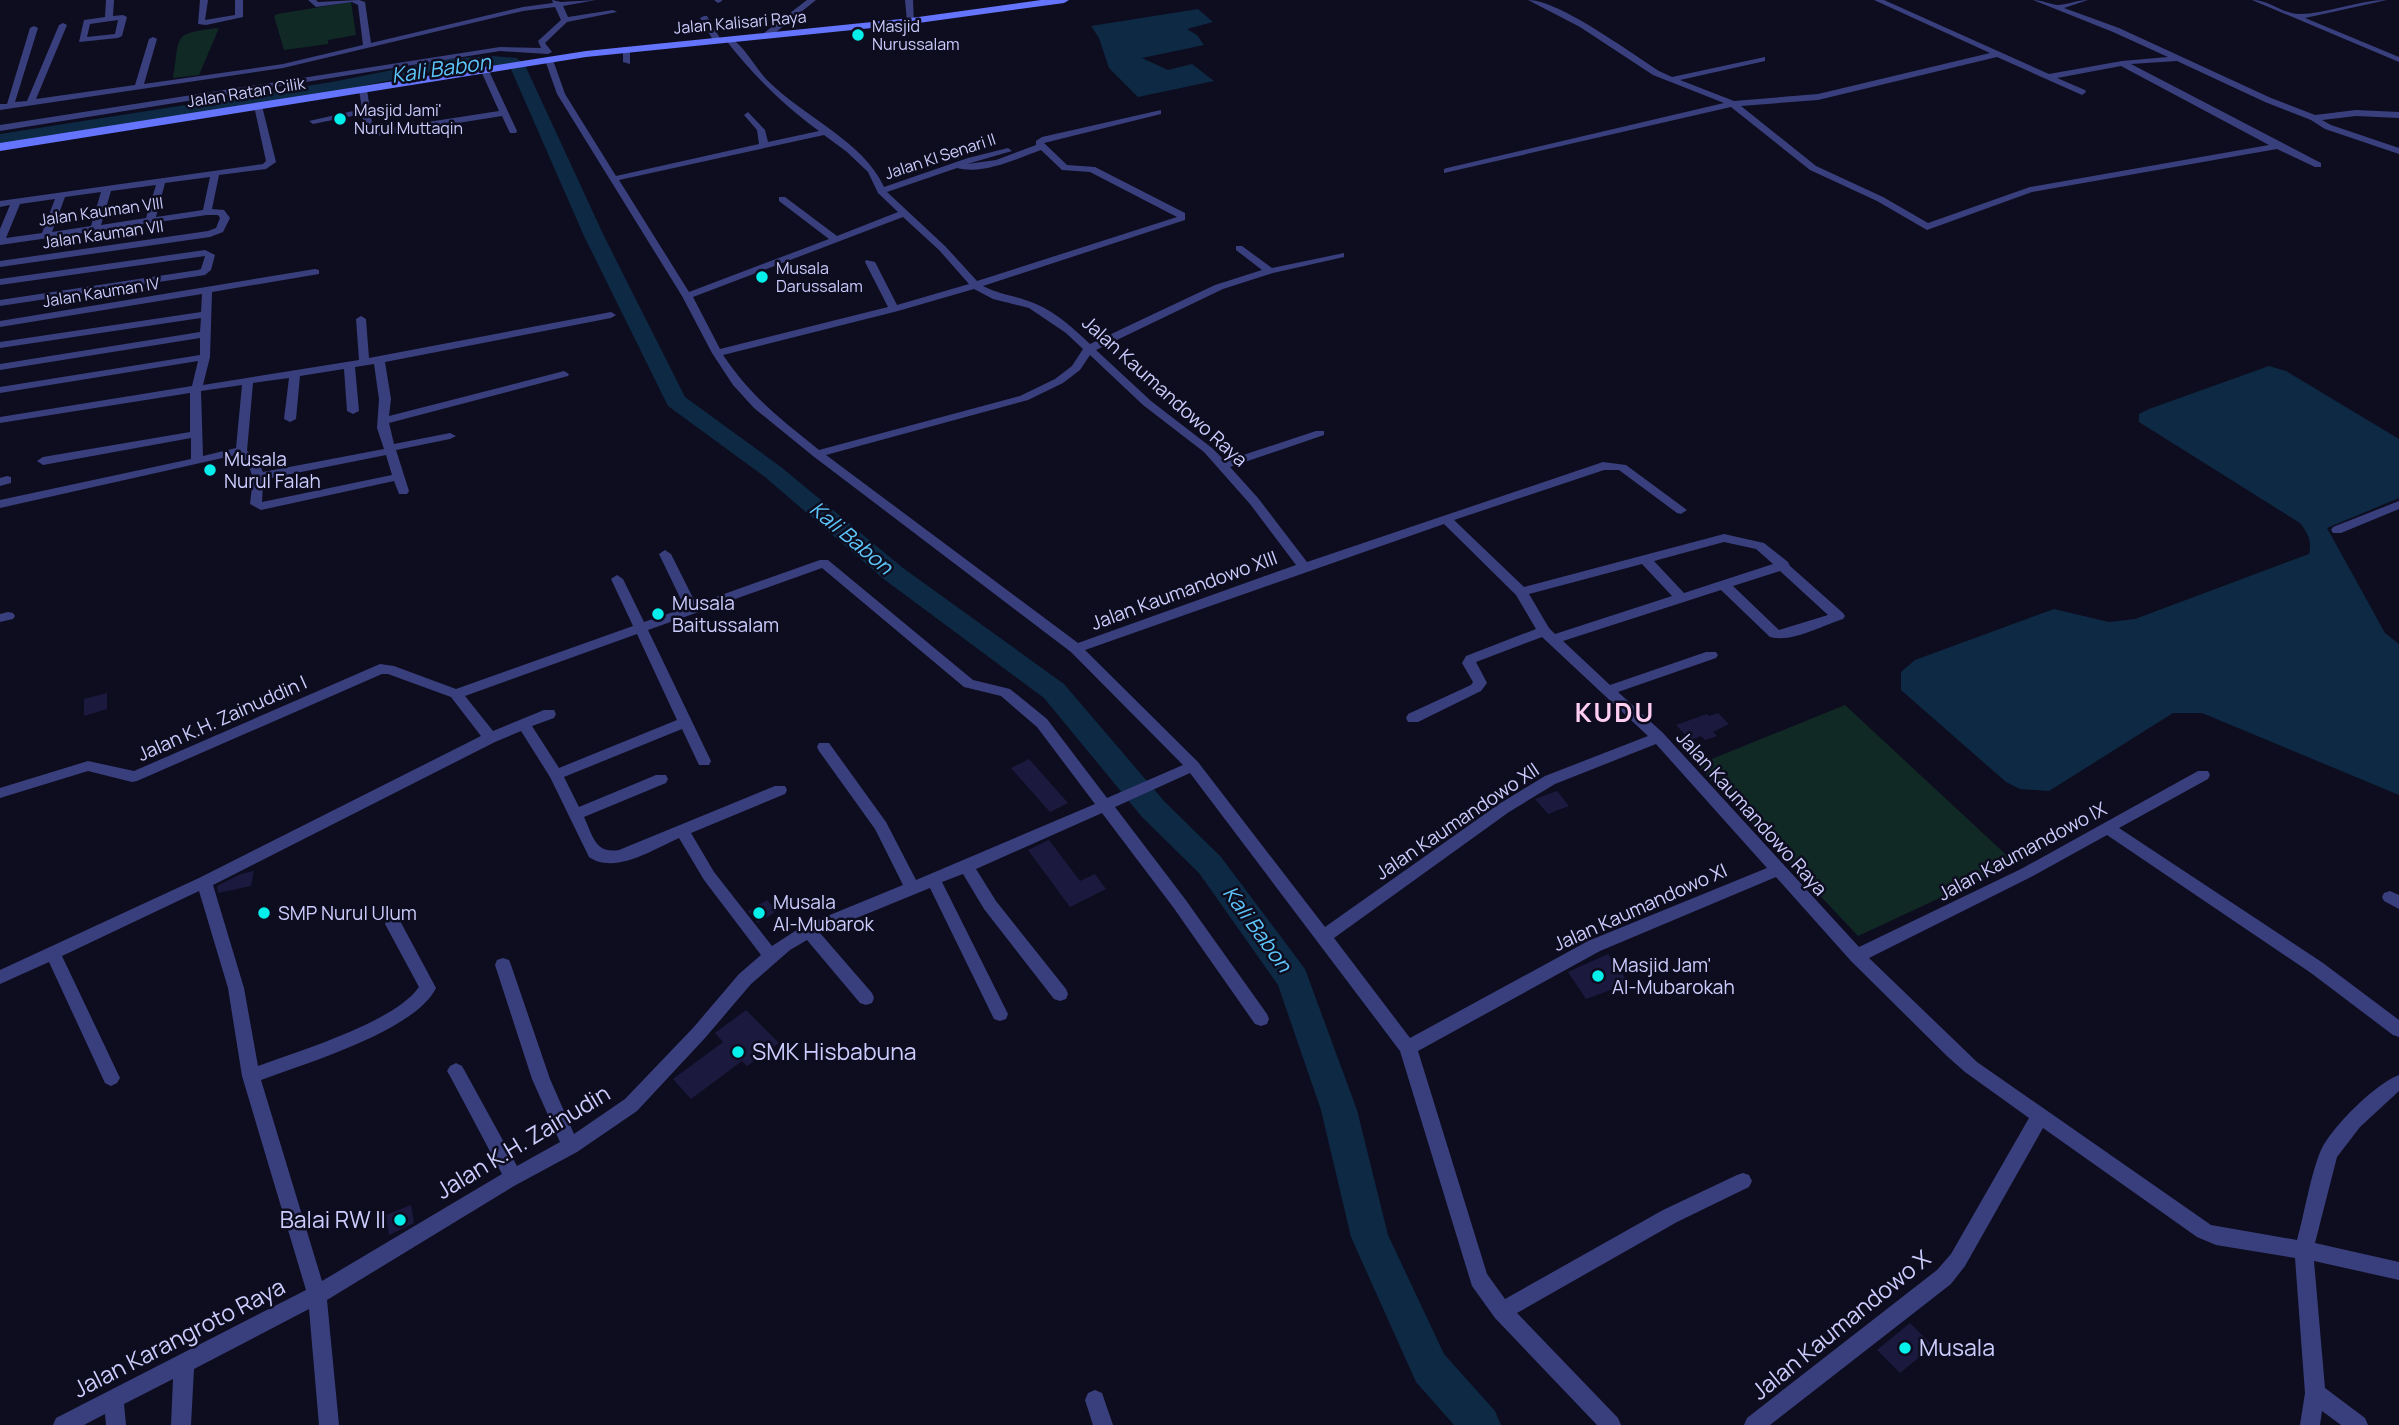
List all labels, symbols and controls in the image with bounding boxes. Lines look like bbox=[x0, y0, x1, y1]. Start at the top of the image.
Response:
street label: Jalan Kalisari Raya bbox=[673, 5, 807, 39]
place label: Masjid Nurussalam bbox=[872, 15, 960, 55]
marker: Masjid Nurussalam bbox=[850, 27, 866, 43]
water label: Kali Babon bbox=[389, 47, 494, 89]
street label: Jalan Ratan Cilik bbox=[185, 72, 308, 112]
place label: Masjid Jami' Nurul Muttaqin bbox=[354, 99, 463, 139]
marker: Masjid Jami' Nurul Muttaqin bbox=[332, 111, 348, 127]
street label: Jalan KI Senari II bbox=[882, 128, 998, 184]
street label: Jalan Kauman VIII bbox=[37, 191, 165, 231]
street label: Jalan Kauman VII bbox=[41, 215, 165, 253]
place label: Musala Darussalam bbox=[776, 257, 863, 297]
marker: Musala Darussalam bbox=[754, 269, 770, 285]
street label: Jalan Kauman IV bbox=[41, 272, 161, 312]
street label: Jalan Kaumandowo Raya bbox=[1077, 310, 1253, 472]
place label: Musala Nurul Falah bbox=[224, 446, 321, 494]
marker: Musala Nurul Falah bbox=[202, 462, 218, 478]
water label: Kali Babon bbox=[804, 494, 900, 581]
street label: Jalan Kaumandowo XIII bbox=[1087, 544, 1281, 636]
place label: Musala Baitussalam bbox=[672, 590, 779, 638]
marker: Musala Baitussalam bbox=[650, 606, 666, 622]
street label: Jalan K.H. Zainuddin I bbox=[133, 669, 311, 767]
district label: KUDU bbox=[1575, 694, 1655, 730]
street label: Jalan Kaumandowo Raya bbox=[1671, 725, 1833, 901]
street label: Jalan Kaumandowo XII bbox=[1370, 756, 1544, 886]
street label: Jalan Kaumandowo IX bbox=[1933, 795, 2111, 907]
street label: Jalan Kaumandowo XI bbox=[1549, 857, 1731, 957]
water label: Kali Babon bbox=[1217, 880, 1299, 978]
place label: Musala Al-Mubarok bbox=[773, 889, 874, 937]
place label: SMP Nurul Ulum bbox=[278, 900, 417, 926]
marker: SMP Nurul Ulum bbox=[256, 905, 272, 921]
marker: Musala Al-Mubarok bbox=[751, 905, 767, 921]
place label: Masjid Jam' Al-Mubarokah bbox=[1612, 952, 1735, 1000]
marker: Masjid Jam' Al-Mubarokah bbox=[1590, 968, 1606, 984]
place label: SMK Hisbabuna bbox=[752, 1035, 917, 1067]
marker: SMK Hisbabuna bbox=[730, 1044, 746, 1060]
street label: Jalan K.H. Zainudin bbox=[429, 1076, 615, 1206]
place label: Balai RW II bbox=[280, 1203, 386, 1235]
marker: Balai RW II bbox=[392, 1212, 408, 1228]
street label: Jalan Kaumandowo X bbox=[1744, 1242, 1937, 1406]
street label: Jalan Karangroto Raya bbox=[67, 1270, 290, 1404]
place label: Musala bbox=[1919, 1331, 1995, 1363]
marker: Musala bbox=[1897, 1340, 1913, 1356]

